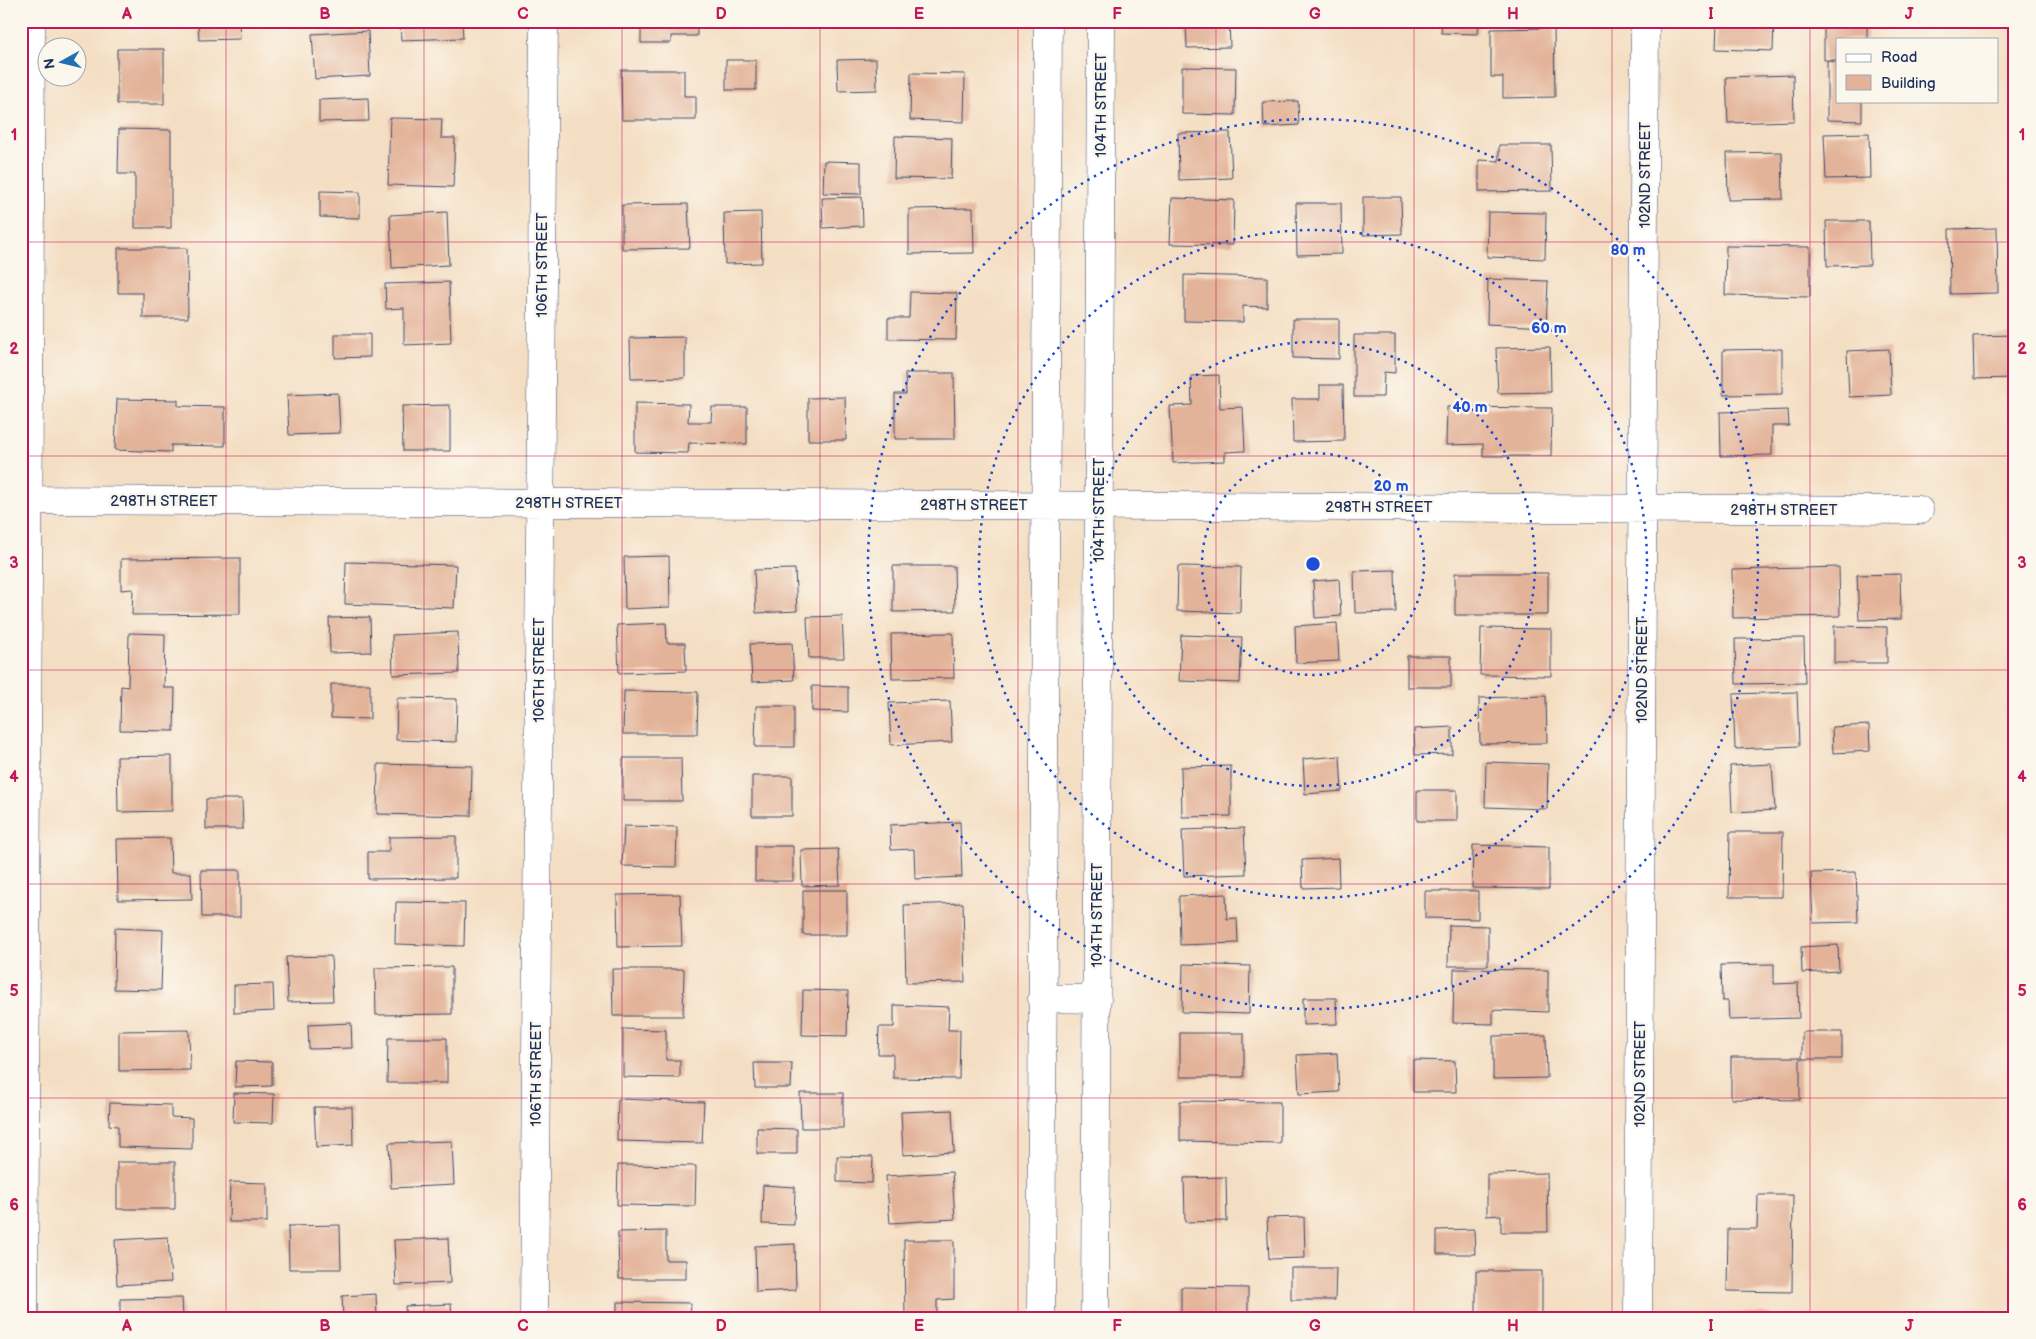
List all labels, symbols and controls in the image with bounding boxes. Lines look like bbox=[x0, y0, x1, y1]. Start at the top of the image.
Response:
text: A bbox=[121, 5, 132, 24]
text: B bbox=[319, 5, 331, 24]
text: C bbox=[517, 5, 529, 24]
text: D bbox=[715, 5, 727, 24]
text: E bbox=[914, 5, 924, 24]
text: F bbox=[1112, 5, 1122, 24]
text: G bbox=[1309, 5, 1321, 24]
text: H bbox=[1507, 5, 1519, 24]
text: I bbox=[1708, 5, 1714, 24]
text: J bbox=[1905, 5, 1914, 24]
north arrow bbox=[38, 38, 88, 88]
legend bbox=[1836, 38, 1998, 102]
text: Road bbox=[1881, 48, 1917, 67]
street label: 104TH STREET bbox=[1092, 53, 1111, 157]
text: N bbox=[40, 57, 59, 70]
text: Building bbox=[1881, 74, 1936, 93]
street label: 102ND STREET bbox=[1636, 122, 1655, 228]
text: 1 bbox=[11, 126, 17, 145]
text: 1 bbox=[2019, 126, 2025, 145]
street label: 106TH STREET bbox=[533, 213, 552, 317]
text: 80 m bbox=[1610, 241, 1646, 260]
text: 60 m bbox=[1531, 319, 1567, 338]
text: 2 bbox=[9, 340, 19, 359]
text: 2 bbox=[2017, 340, 2027, 359]
text: 40 m bbox=[1452, 398, 1488, 417]
street label: 104TH STREET bbox=[1090, 458, 1109, 562]
text: 20 m bbox=[1374, 477, 1409, 496]
street label: 298TH STREET bbox=[110, 492, 218, 511]
street label: 298TH STREET bbox=[515, 494, 623, 513]
street label: 298TH STREET bbox=[920, 496, 1028, 515]
street label: 298TH STREET bbox=[1325, 498, 1433, 517]
street label: 298TH STREET bbox=[1730, 501, 1838, 520]
text: 3 bbox=[9, 554, 19, 573]
text: 3 bbox=[2017, 554, 2027, 573]
centre of rings bbox=[1304, 555, 1322, 573]
street label: 102ND STREET bbox=[1633, 617, 1652, 723]
street label: 106TH STREET bbox=[530, 618, 549, 722]
text: 4 bbox=[9, 768, 19, 787]
text: 4 bbox=[2017, 768, 2027, 787]
street label: 104TH STREET bbox=[1088, 863, 1107, 967]
text: 5 bbox=[9, 982, 19, 1001]
text: 5 bbox=[2017, 982, 2027, 1001]
street label: 102ND STREET bbox=[1631, 1021, 1650, 1127]
street label: 106TH STREET bbox=[527, 1022, 546, 1126]
text: 6 bbox=[9, 1196, 19, 1215]
text: 6 bbox=[2017, 1196, 2027, 1215]
text: A bbox=[121, 1317, 132, 1336]
text: B bbox=[319, 1317, 331, 1336]
text: C bbox=[517, 1317, 529, 1336]
text: D bbox=[715, 1317, 727, 1336]
text: E bbox=[914, 1317, 924, 1336]
text: F bbox=[1112, 1317, 1122, 1336]
text: G bbox=[1309, 1317, 1321, 1336]
text: H bbox=[1507, 1317, 1519, 1336]
text: I bbox=[1708, 1317, 1714, 1336]
text: J bbox=[1905, 1317, 1914, 1336]

